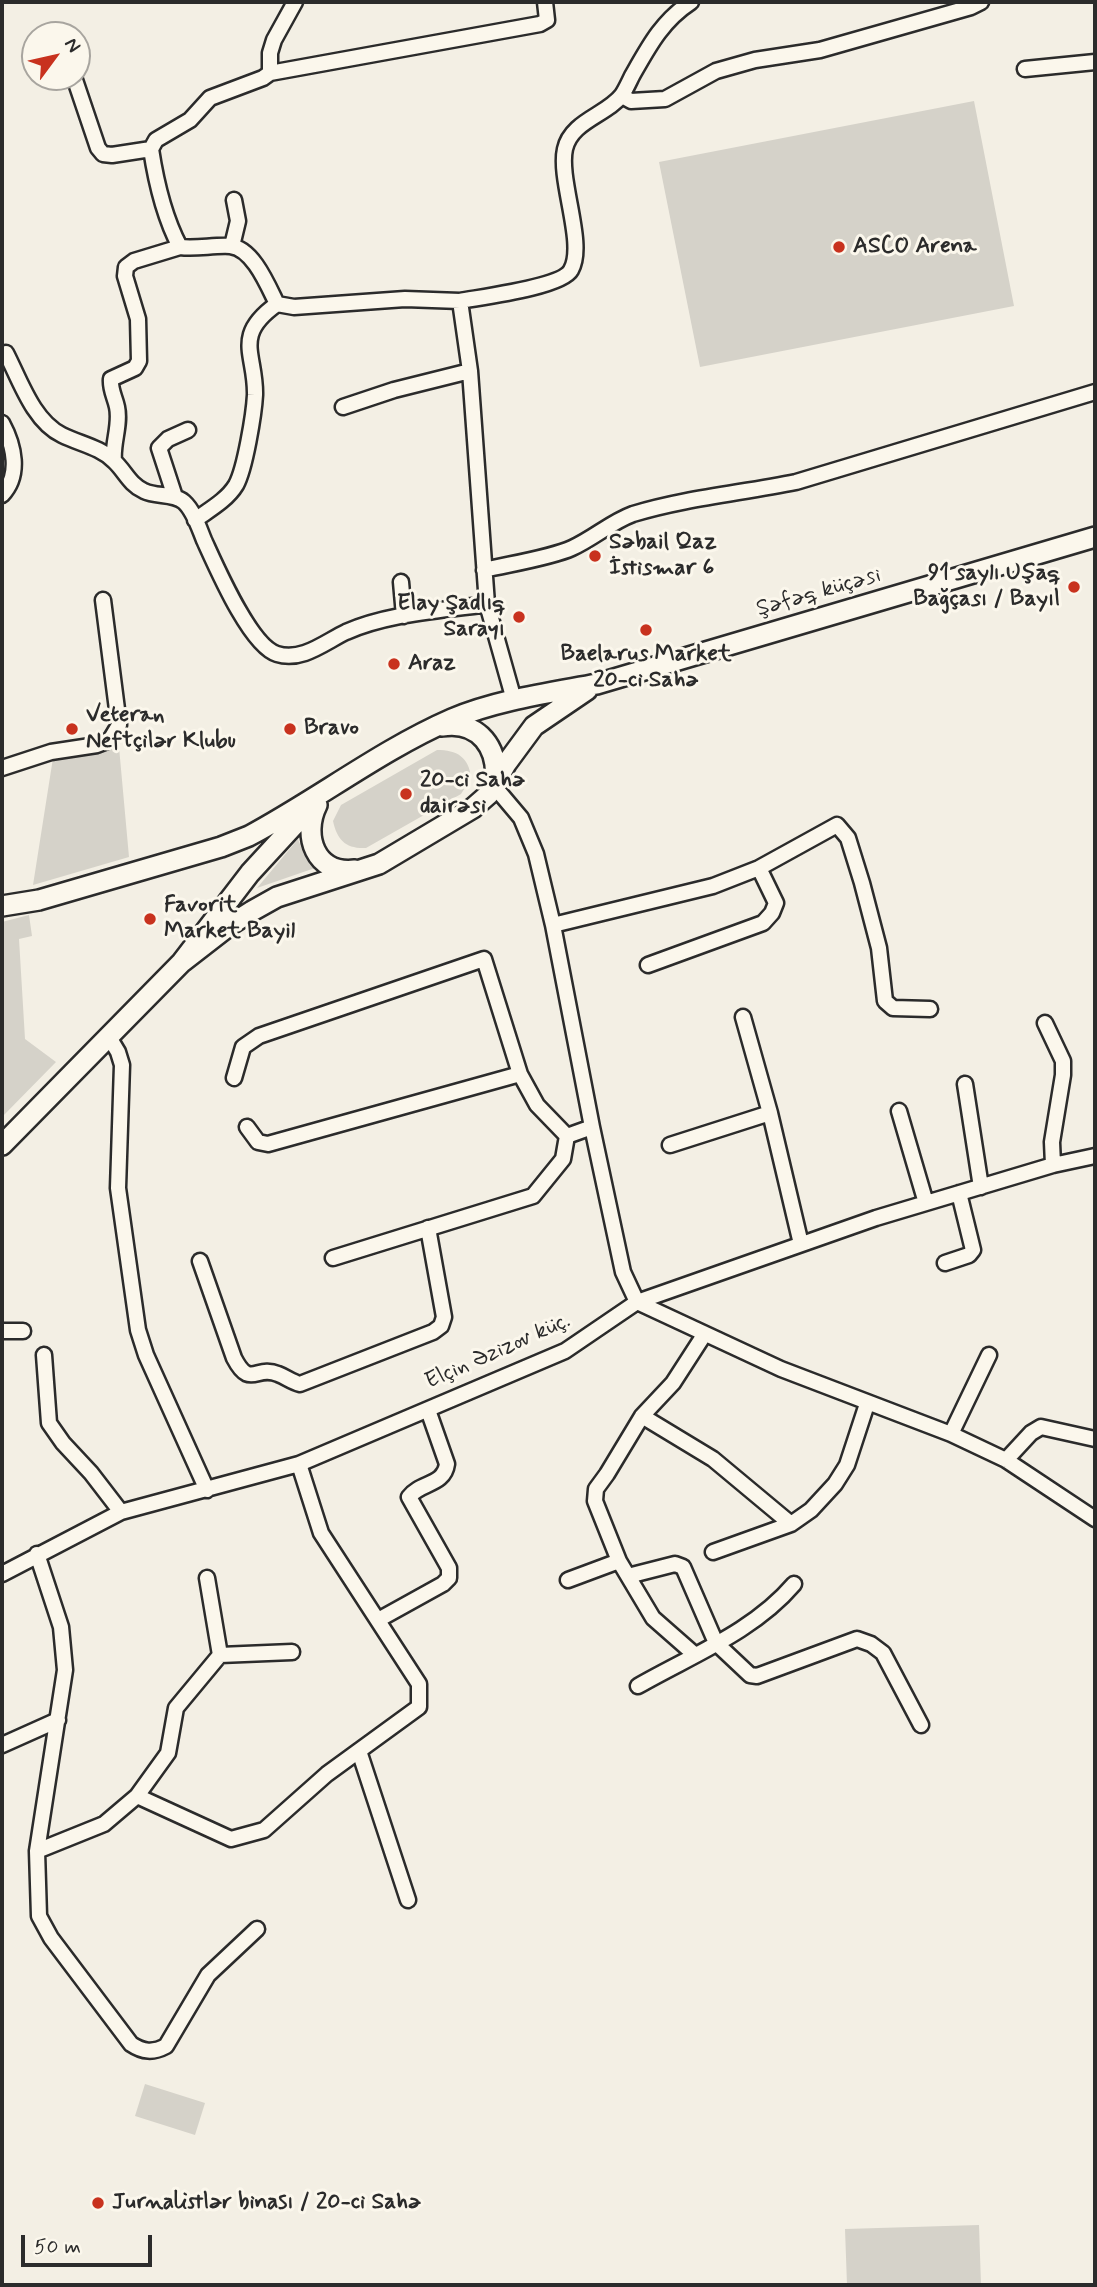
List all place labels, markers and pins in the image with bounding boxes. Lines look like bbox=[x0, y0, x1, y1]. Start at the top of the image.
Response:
place label: ASCO Arena bbox=[853, 233, 977, 261]
marker: ASCO Arena bbox=[831, 239, 847, 255]
place label: Səbail Qaz İstismar 6 bbox=[609, 529, 717, 583]
marker: Səbail Qaz İstismar 6 bbox=[587, 548, 603, 564]
place label: 91 saylı Uşaq Bağçası / Bayıl bbox=[913, 560, 1060, 614]
marker: 91 saylı Uşaq Bağçası / Bayıl bbox=[1066, 579, 1082, 595]
place label: Elay Şadlıq Sarayı bbox=[397, 590, 505, 644]
marker: Elay Şadlıq Sarayı bbox=[511, 609, 527, 625]
marker: Baelarus Market 20-ci Sahə bbox=[638, 622, 654, 638]
place label: Baelarus Market 20-ci Sahə bbox=[561, 641, 731, 695]
place label: Araz bbox=[408, 650, 456, 678]
marker: Araz bbox=[386, 656, 402, 672]
place label: Veteran Neftçilər Klubu bbox=[86, 702, 236, 756]
place label: Bravo bbox=[304, 715, 359, 743]
marker: Veteran Neftçilər Klubu bbox=[64, 721, 80, 737]
marker: Bravo bbox=[282, 721, 298, 737]
place label: 20-ci Sahə dairəsi bbox=[420, 767, 525, 821]
marker: 20-ci Sahə dairəsi bbox=[398, 786, 414, 802]
place label: Favorit Market Bayil bbox=[164, 892, 295, 946]
marker: Favorit Market Bayil bbox=[142, 911, 158, 927]
place label: Jurnalistlər binası / 20-ci Sahə bbox=[112, 2189, 421, 2217]
marker: Jurnalistlər binası / 20-ci Sahə bbox=[90, 2195, 106, 2211]

